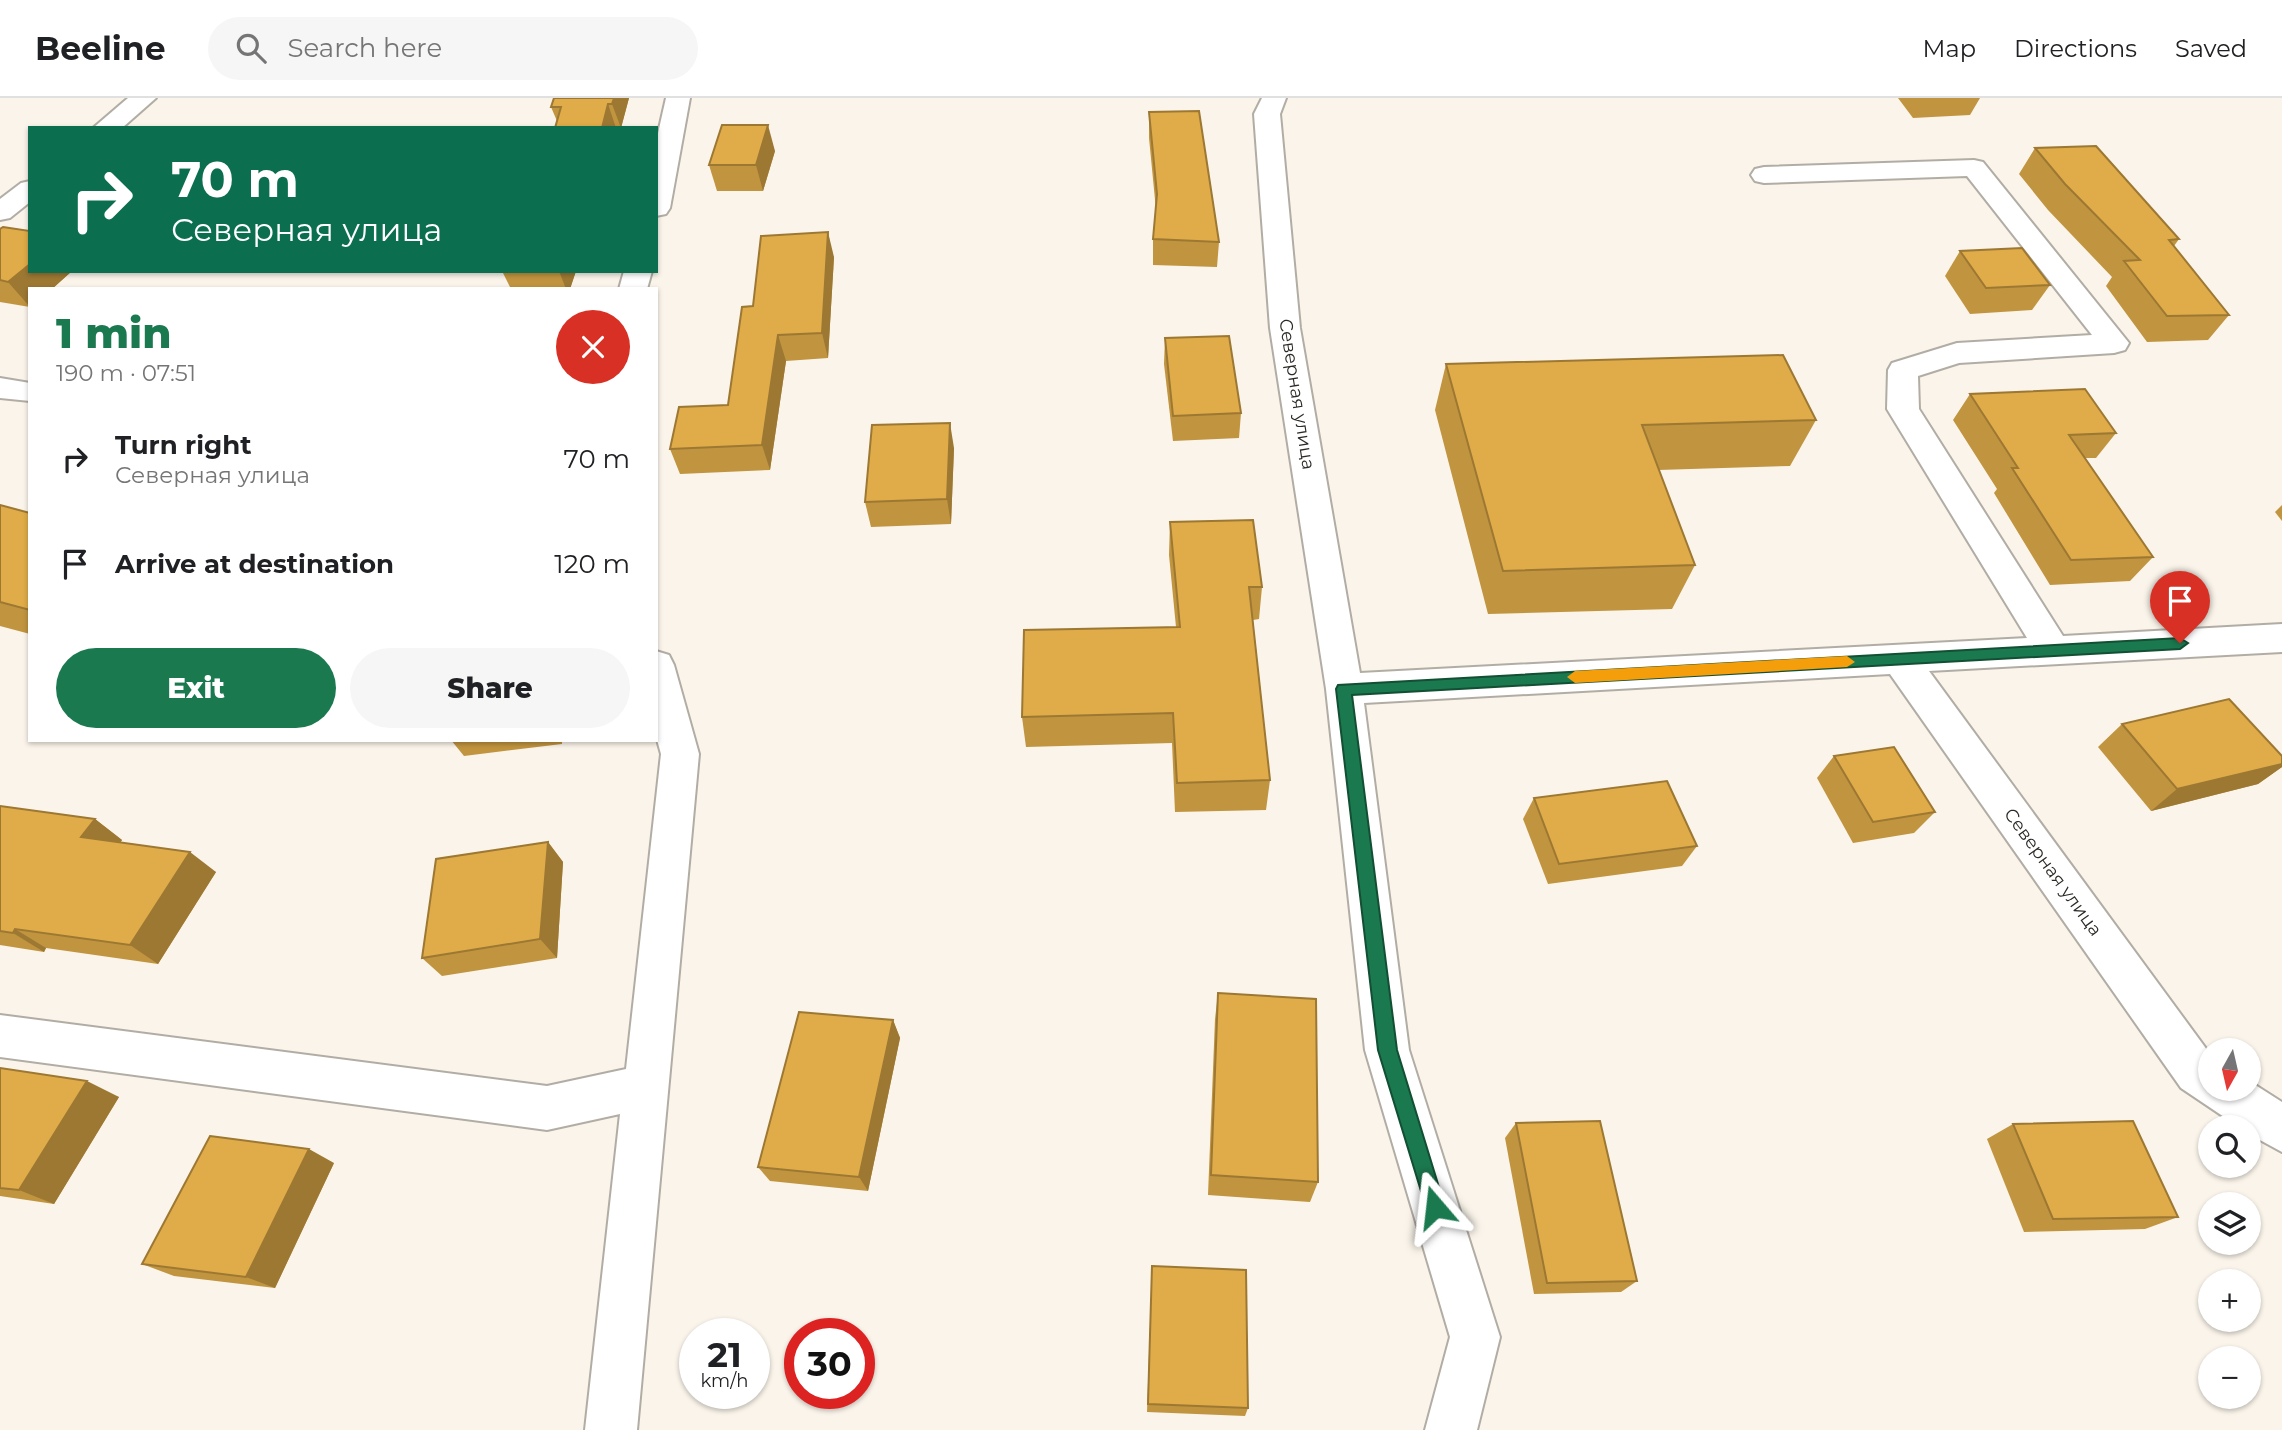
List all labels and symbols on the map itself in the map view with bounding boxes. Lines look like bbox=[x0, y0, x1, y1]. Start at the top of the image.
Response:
street label: Северная улица bbox=[1274, 317, 1320, 471]
pin bbox=[2150, 571, 2210, 643]
street label: Северная улица bbox=[1999, 804, 2107, 940]
north arrow bbox=[2198, 1038, 2261, 1101]
position arrow bbox=[1398, 1170, 1472, 1244]
speed limit sign: 30 bbox=[784, 1318, 875, 1409]

